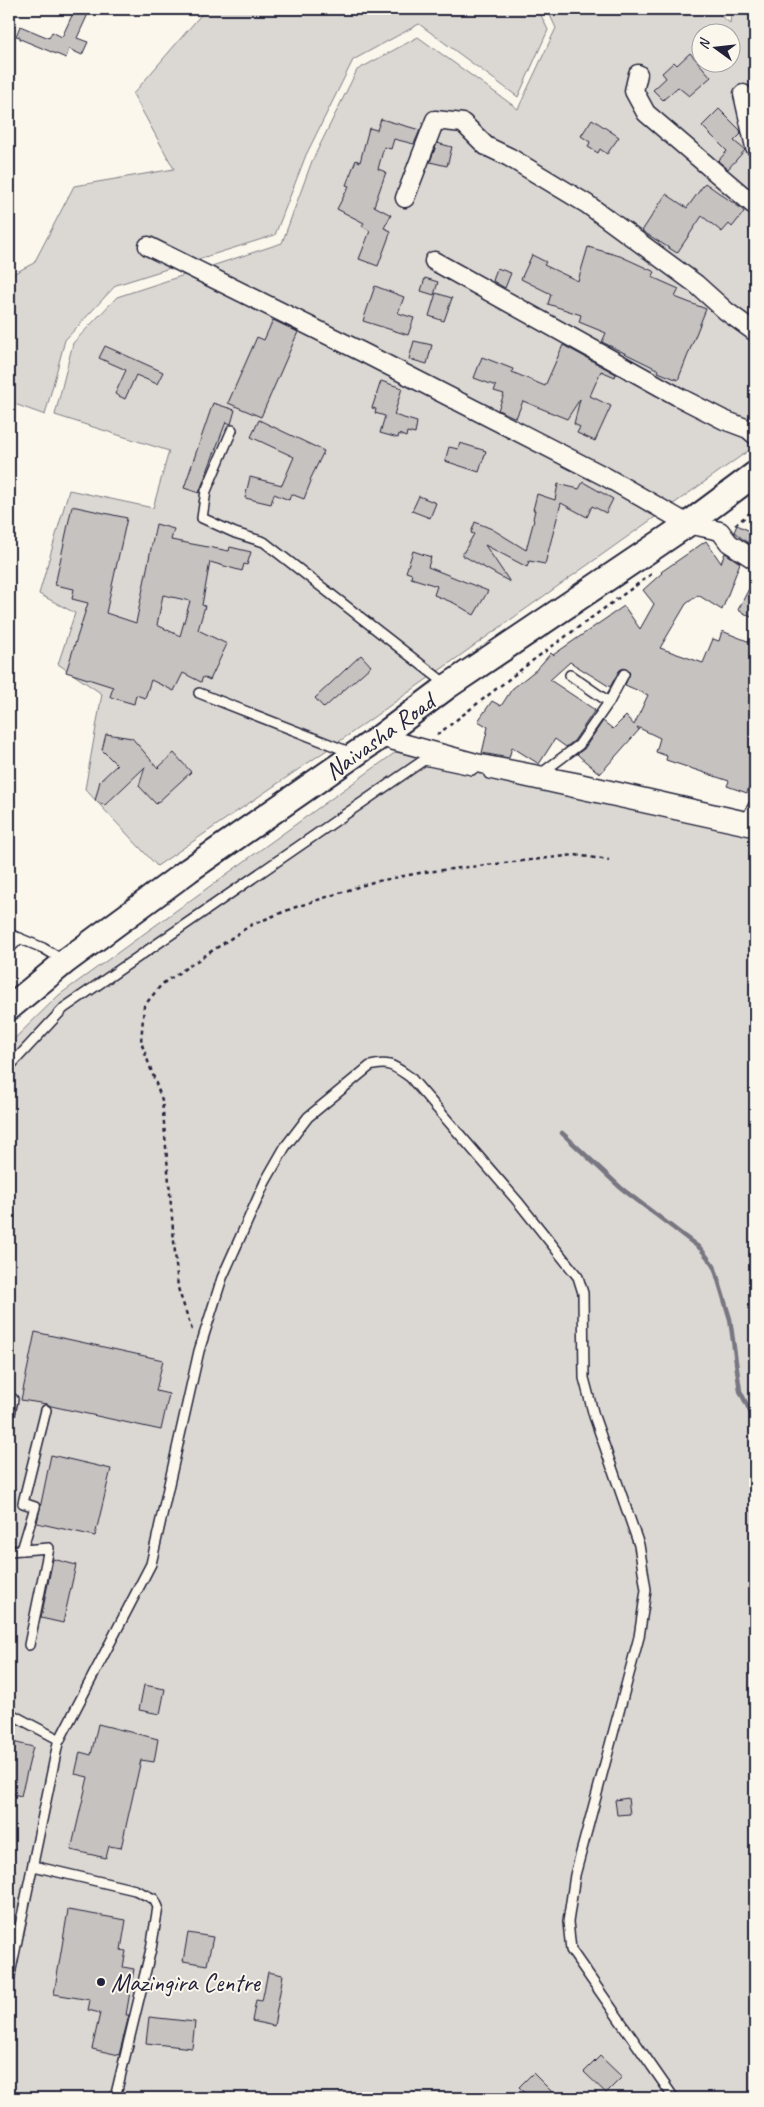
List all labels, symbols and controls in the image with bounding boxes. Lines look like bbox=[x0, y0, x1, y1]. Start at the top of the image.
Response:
north arrow bbox=[692, 22, 742, 72]
text: N bbox=[695, 36, 714, 51]
street label: Naivasha Road bbox=[318, 684, 444, 787]
place label: Mazingira Centre bbox=[111, 1967, 262, 1999]
marker: Mazingira Centre bbox=[95, 1976, 107, 1988]

